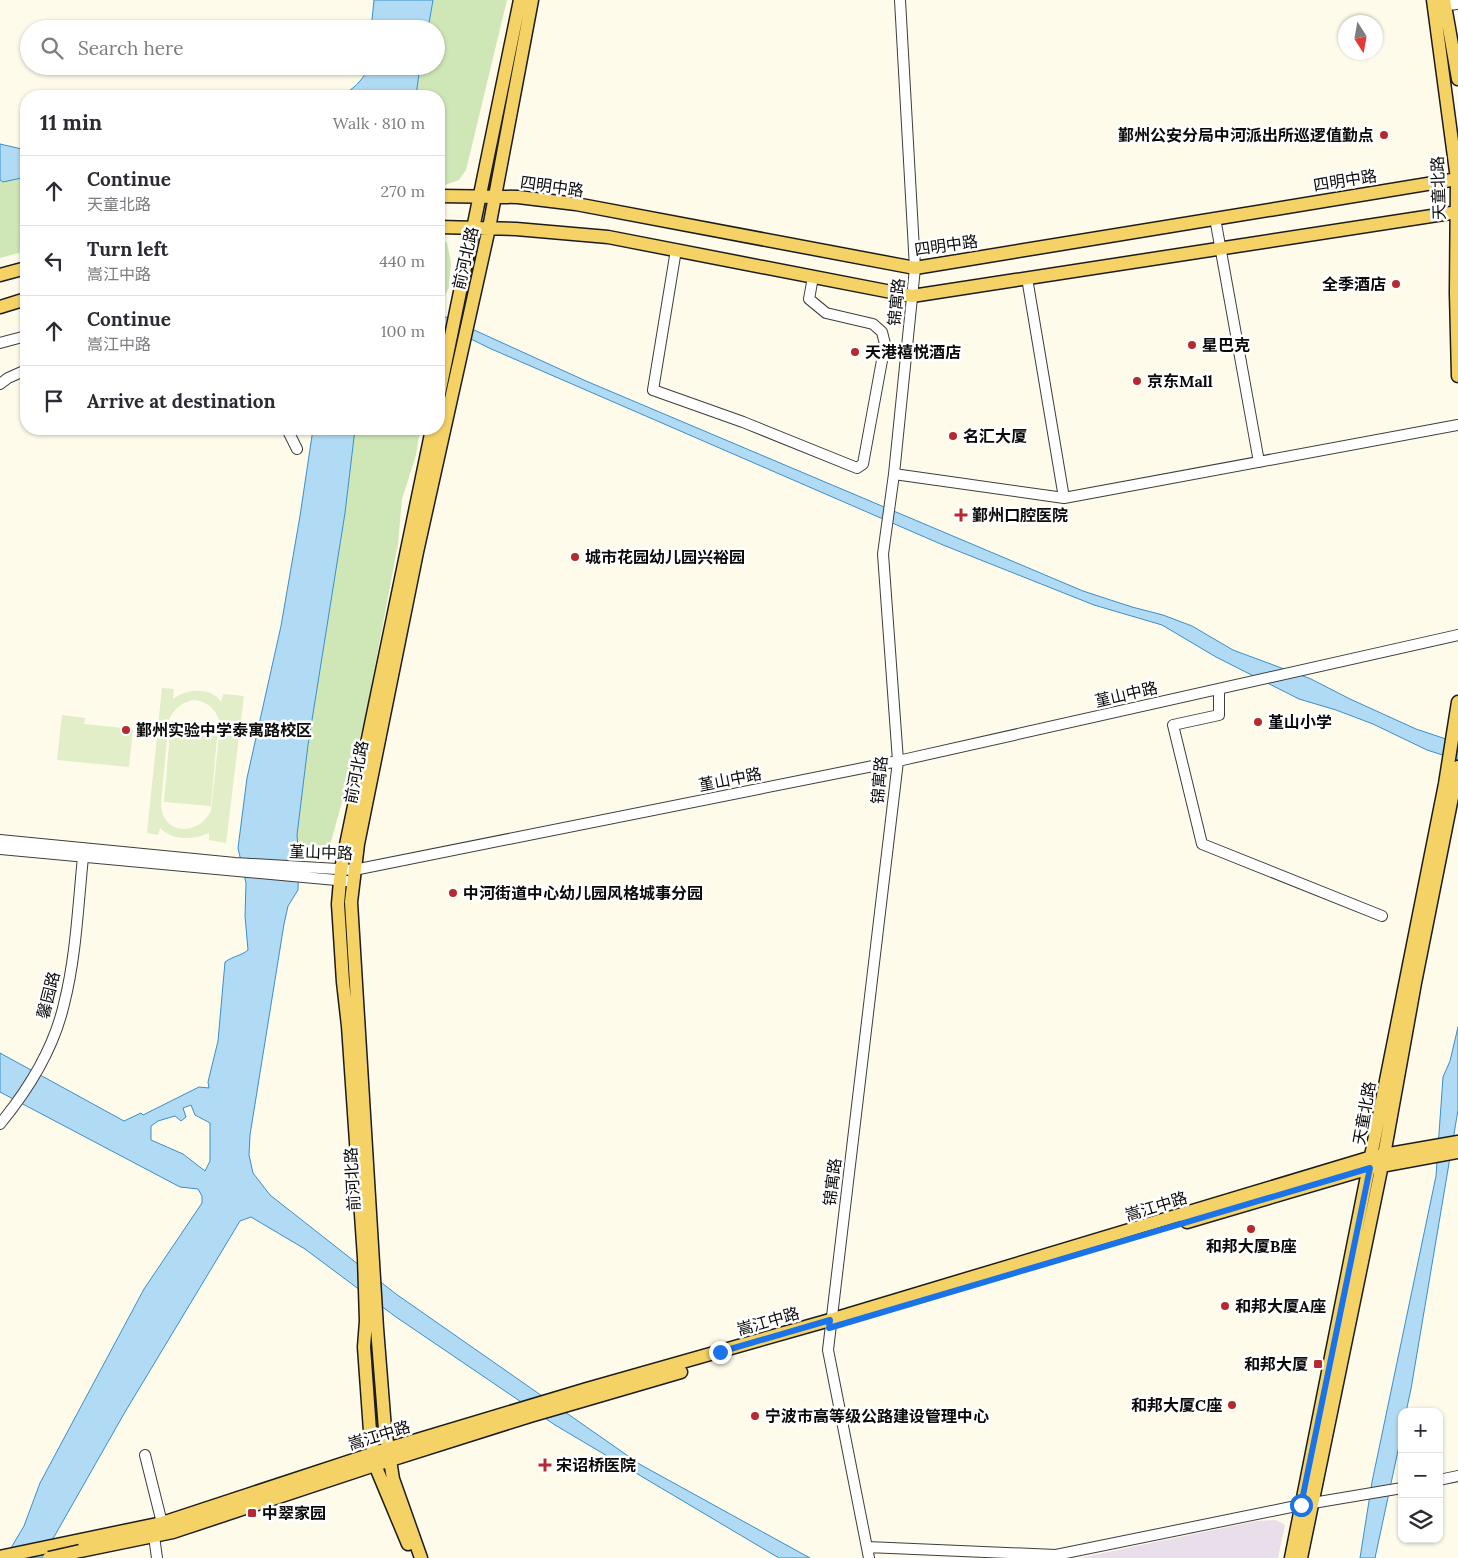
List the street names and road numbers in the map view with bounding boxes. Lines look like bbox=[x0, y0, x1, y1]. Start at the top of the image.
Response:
street label: 天童北路 bbox=[1427, 156, 1449, 220]
street label: 四明中路 bbox=[1312, 165, 1378, 195]
street label: 四明中路 bbox=[519, 172, 585, 200]
street label: 前河北路 bbox=[448, 225, 482, 291]
street label: 四明中路 bbox=[913, 231, 979, 259]
street label: 锦寓路 bbox=[884, 277, 908, 327]
street label: 堇山中路 bbox=[1093, 677, 1159, 711]
street label: 前河北路 bbox=[340, 739, 372, 805]
street label: 锦寓路 bbox=[867, 755, 891, 805]
street label: 堇山中路 bbox=[697, 763, 763, 795]
street label: 堇山中路 bbox=[289, 841, 353, 863]
street label: 馨园路 bbox=[32, 969, 64, 1021]
street label: 天童北路 bbox=[1349, 1080, 1379, 1146]
street label: 前河北路 bbox=[340, 1147, 364, 1211]
street label: 锦寓路 bbox=[819, 1157, 845, 1207]
street label: 嵩江中路 bbox=[1122, 1187, 1190, 1225]
street label: 嵩江中路 bbox=[734, 1303, 802, 1339]
street label: 嵩江中路 bbox=[345, 1416, 413, 1454]

